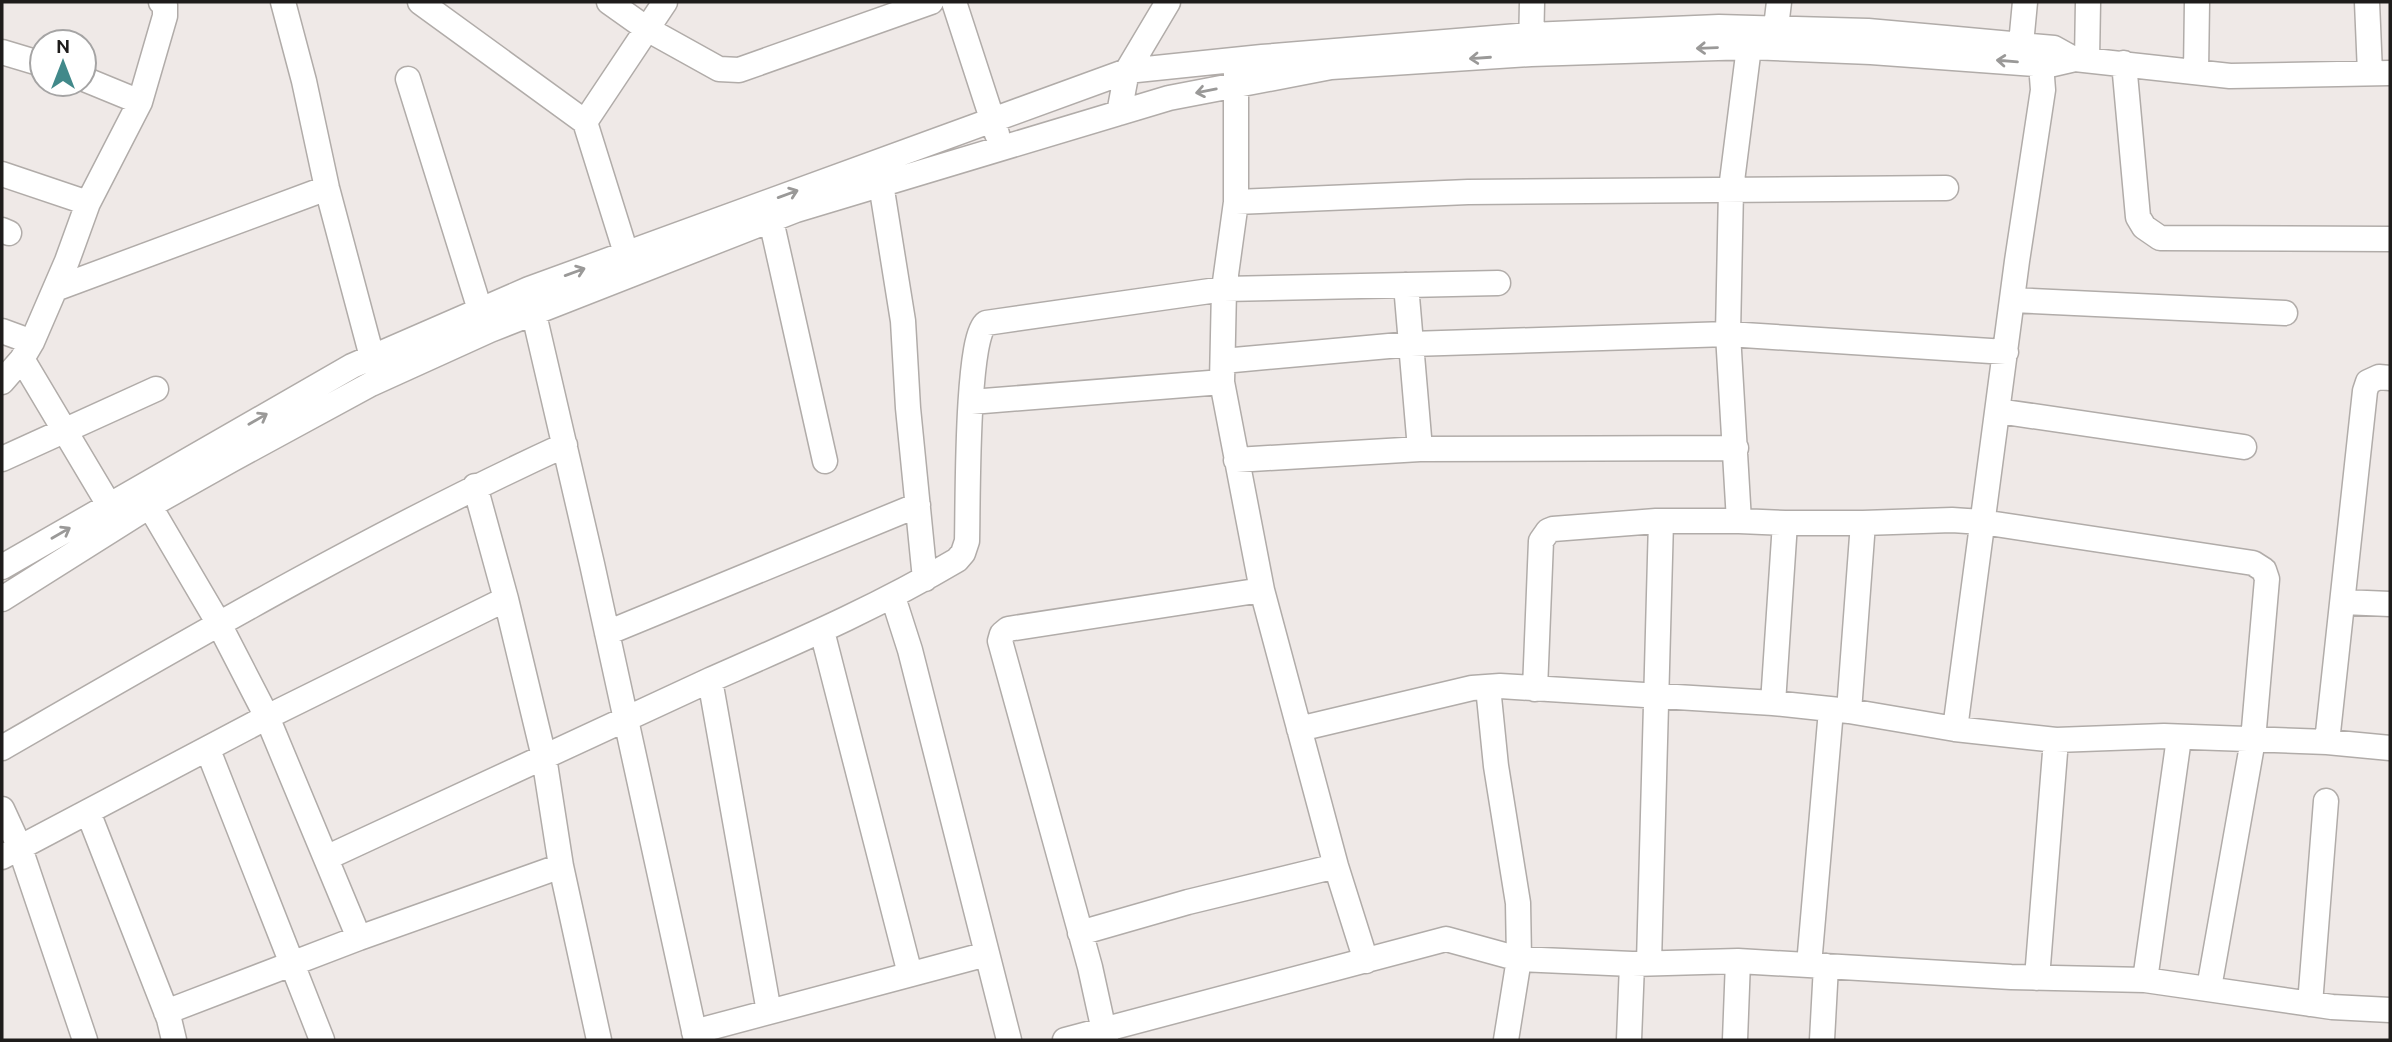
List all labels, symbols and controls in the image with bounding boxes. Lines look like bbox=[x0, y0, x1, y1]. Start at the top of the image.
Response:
north arrow bbox=[28, 28, 98, 98]
text: N bbox=[56, 35, 70, 57]
one-way arrow bbox=[1696, 42, 1719, 55]
one-way arrow bbox=[1469, 52, 1491, 65]
one-way arrow bbox=[1997, 54, 2019, 67]
one-way arrow bbox=[1195, 84, 1217, 98]
one-way arrow bbox=[777, 187, 799, 199]
one-way arrow bbox=[563, 265, 585, 277]
one-way arrow bbox=[248, 412, 268, 426]
one-way arrow bbox=[50, 526, 70, 540]

